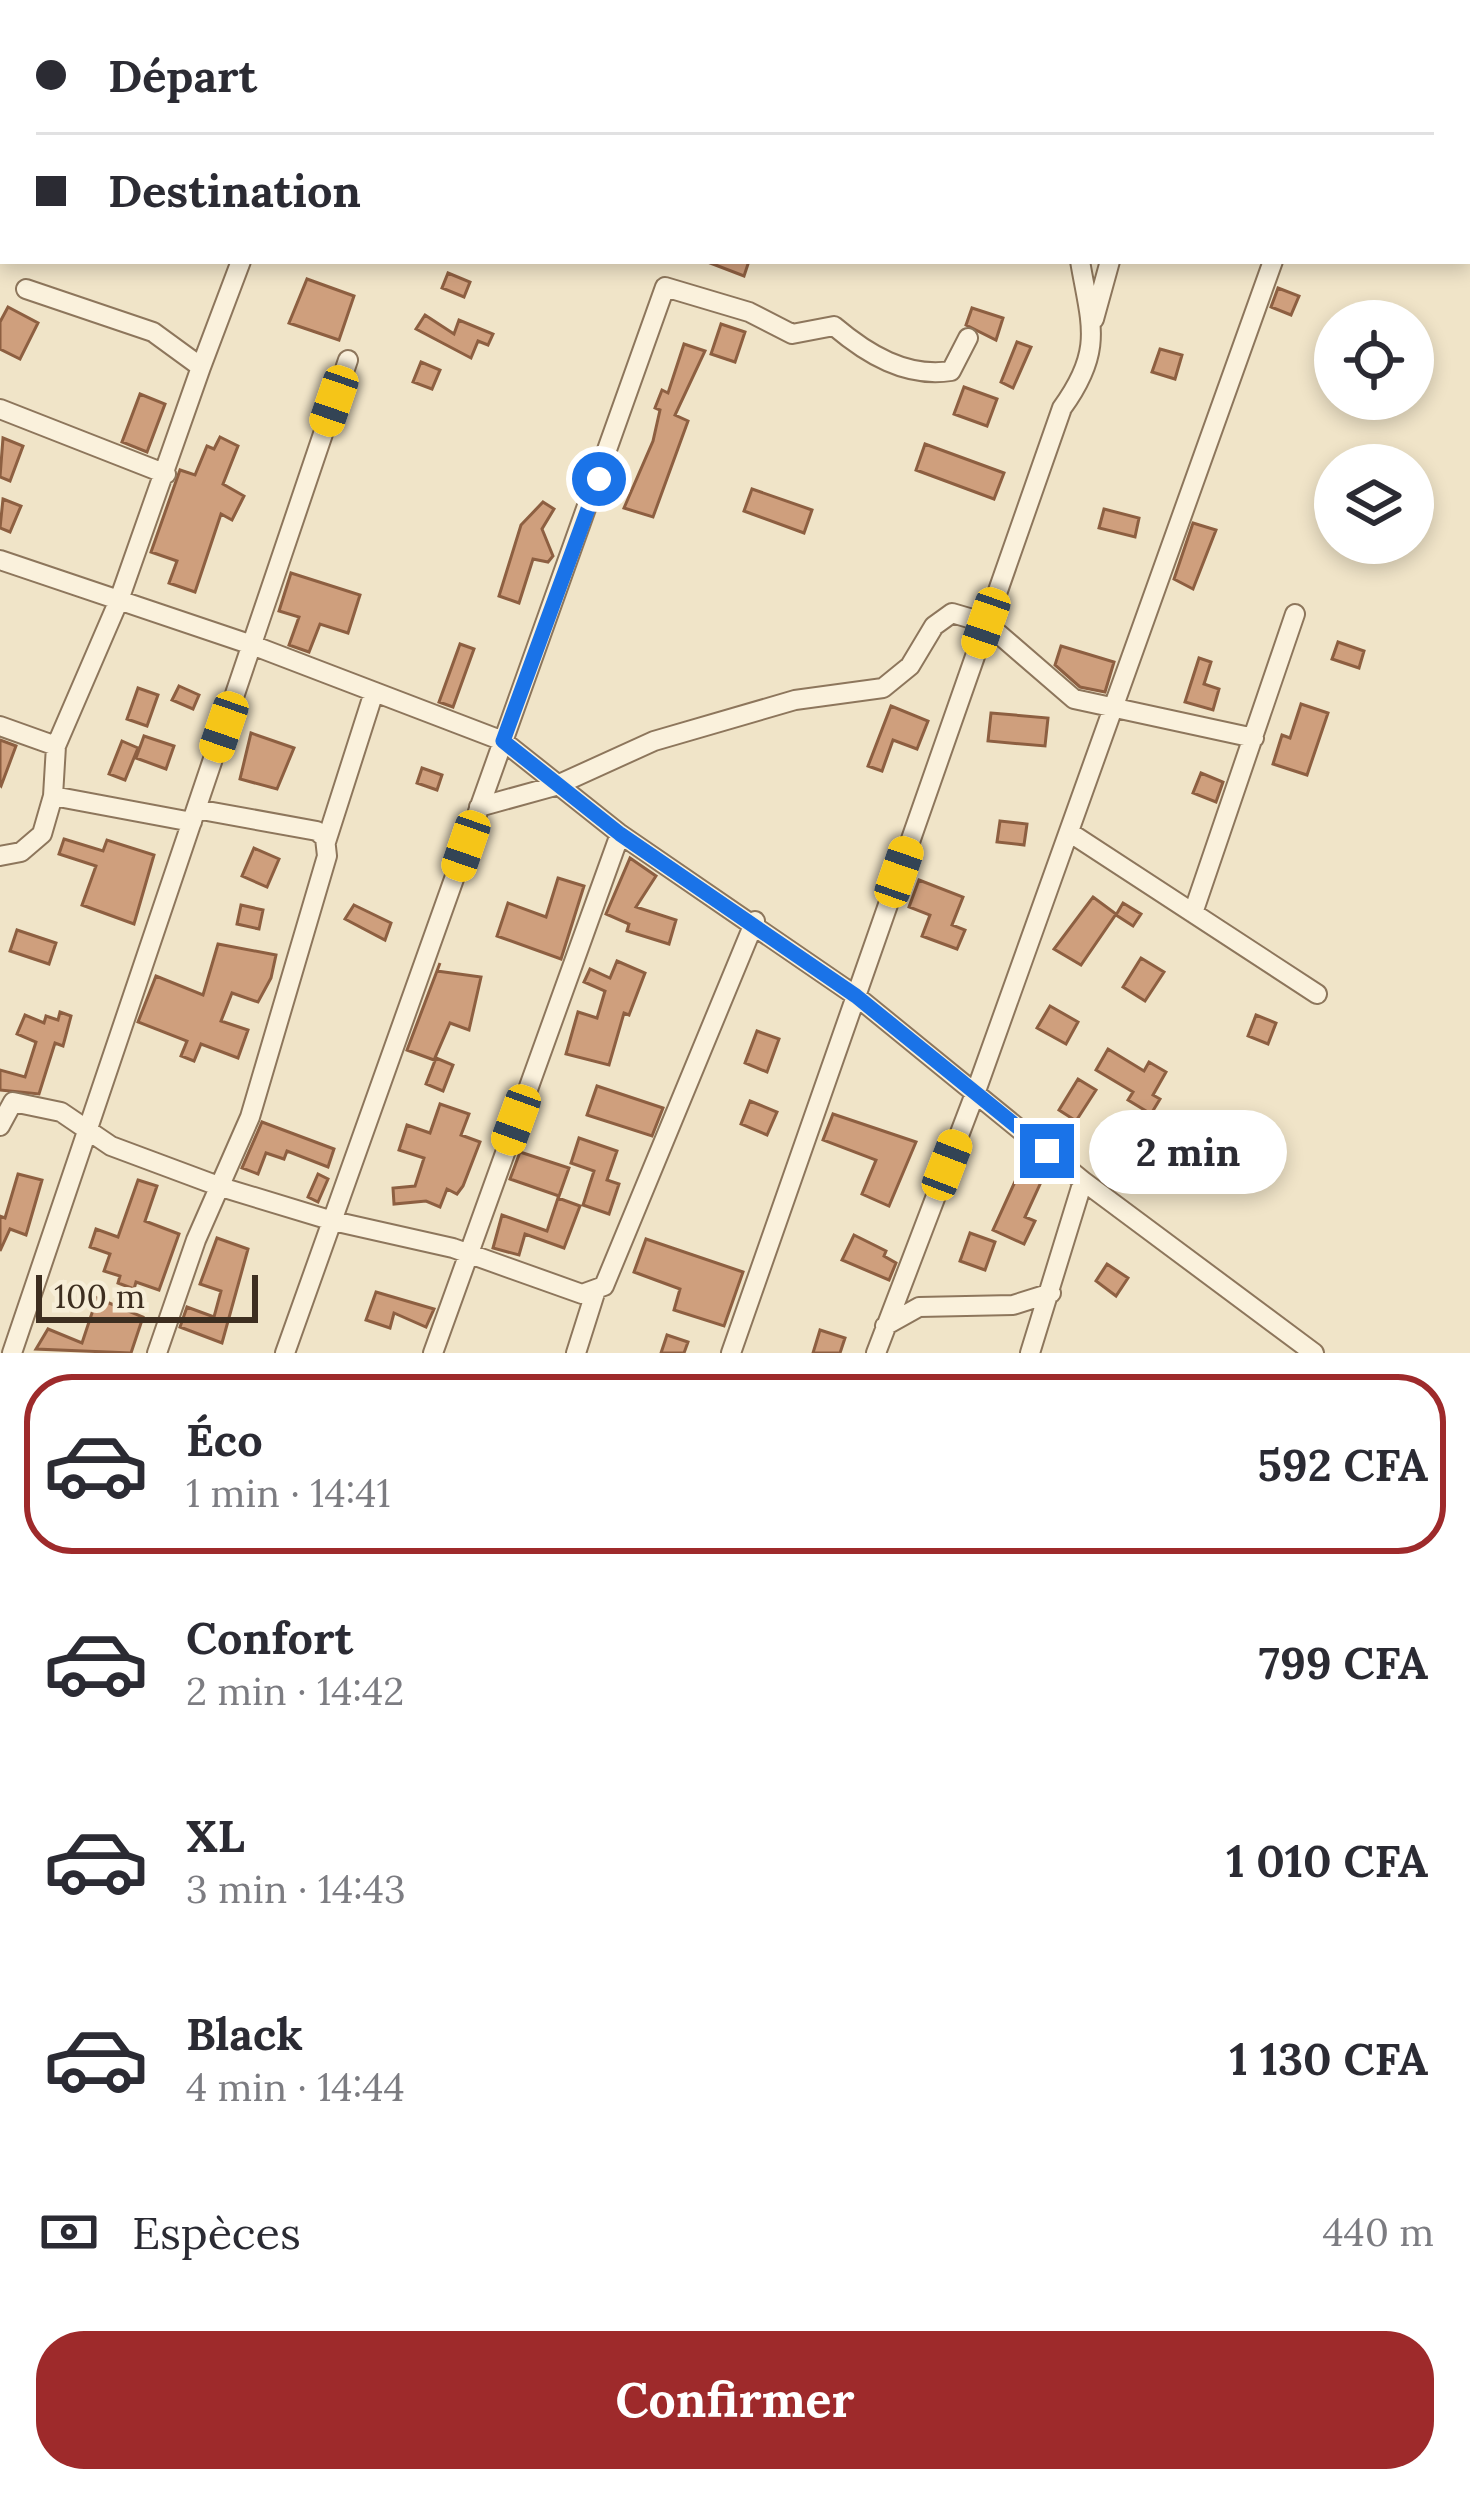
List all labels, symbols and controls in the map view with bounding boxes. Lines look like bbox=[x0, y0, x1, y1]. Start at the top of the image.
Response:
text: Départ bbox=[108, 47, 257, 104]
text: Destination bbox=[108, 162, 361, 219]
map controls bbox=[1314, 300, 1434, 564]
button: locate bbox=[1314, 300, 1434, 420]
car bbox=[305, 361, 363, 441]
button: layers bbox=[1314, 444, 1434, 564]
route start bbox=[572, 452, 626, 506]
car bbox=[957, 583, 1015, 663]
car bbox=[195, 687, 253, 767]
car bbox=[437, 806, 495, 886]
car bbox=[870, 832, 928, 912]
car bbox=[487, 1080, 545, 1160]
callout: 2 min bbox=[1089, 1109, 1287, 1193]
route end bbox=[1020, 1124, 1074, 1178]
car bbox=[917, 1125, 977, 1205]
text: 2 min bbox=[1136, 1127, 1240, 1177]
scale bar bbox=[36, 1269, 258, 1322]
text: 100 m bbox=[54, 1275, 145, 1317]
icon: car bbox=[42, 1410, 150, 1518]
text: Éco bbox=[186, 1411, 263, 1468]
text: 592 CFA bbox=[1258, 1436, 1428, 1493]
text: 1 min · 14:41 bbox=[186, 1468, 391, 1518]
icon: car bbox=[42, 1608, 150, 1716]
text: Confort bbox=[186, 1609, 353, 1666]
text: 799 CFA bbox=[1259, 1634, 1428, 1691]
text: 2 min · 14:42 bbox=[186, 1666, 404, 1716]
icon: car bbox=[42, 1806, 150, 1914]
text: XL bbox=[186, 1807, 245, 1864]
text: 1 010 CFA bbox=[1226, 1832, 1428, 1889]
text: 3 min · 14:43 bbox=[186, 1864, 406, 1914]
icon: car bbox=[42, 2004, 150, 2112]
text: Black bbox=[186, 2005, 303, 2062]
text: 1 130 CFA bbox=[1230, 2030, 1428, 2087]
text: 4 min · 14:44 bbox=[186, 2062, 405, 2112]
icon: cash bbox=[36, 2199, 102, 2265]
text: Espèces bbox=[132, 2204, 301, 2261]
text: 440 m bbox=[1322, 2207, 1434, 2257]
button: Confirmer bbox=[36, 2331, 1434, 2469]

